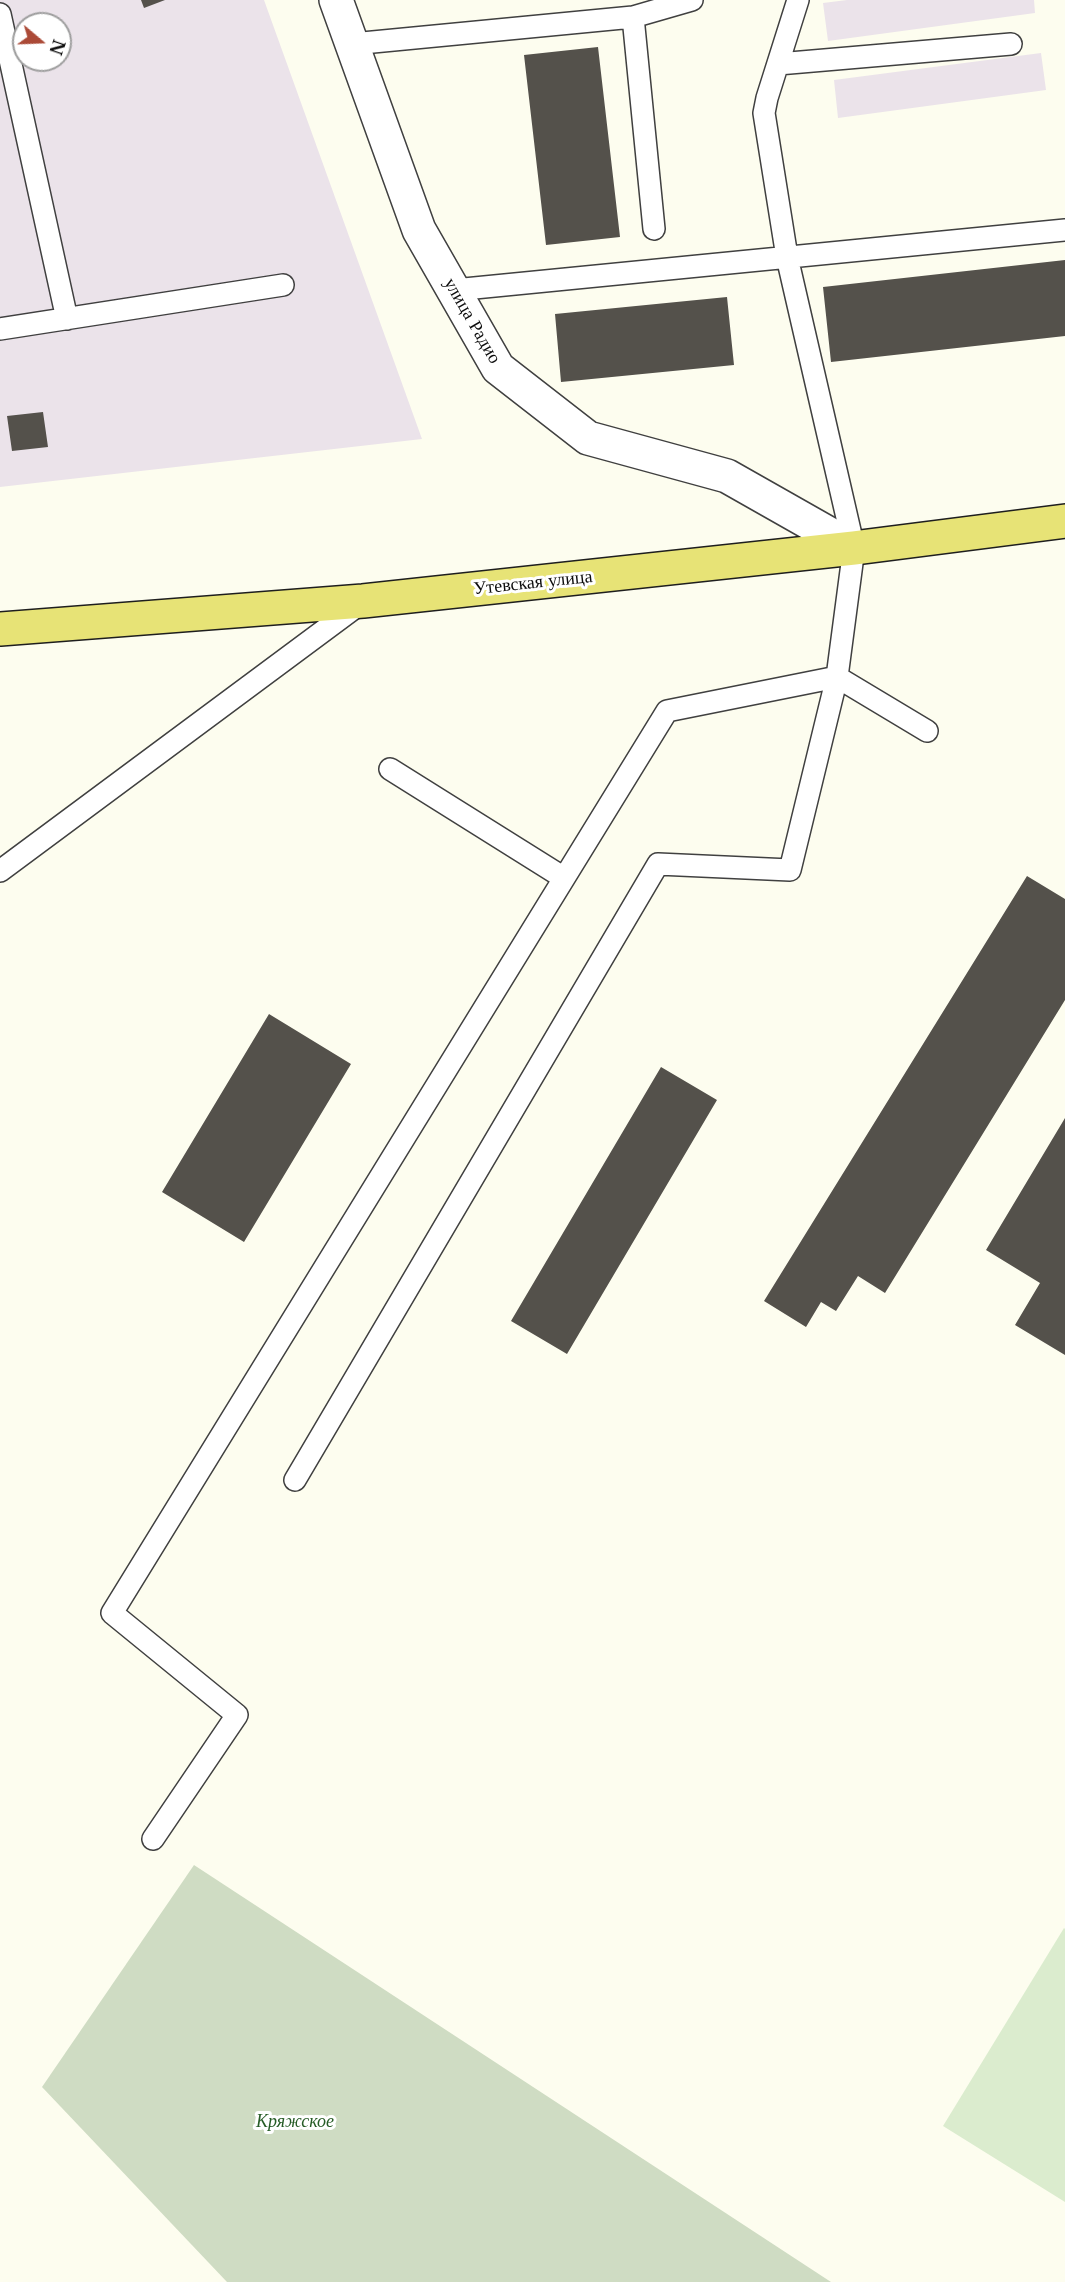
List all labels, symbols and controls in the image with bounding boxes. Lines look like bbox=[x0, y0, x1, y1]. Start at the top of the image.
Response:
north arrow bbox=[12, 12, 72, 72]
text: N bbox=[45, 37, 69, 58]
street label: улица Радио bbox=[439, 274, 505, 368]
street label: Утевская улица bbox=[473, 566, 593, 600]
park label: Кряжское bbox=[256, 2111, 334, 2133]

